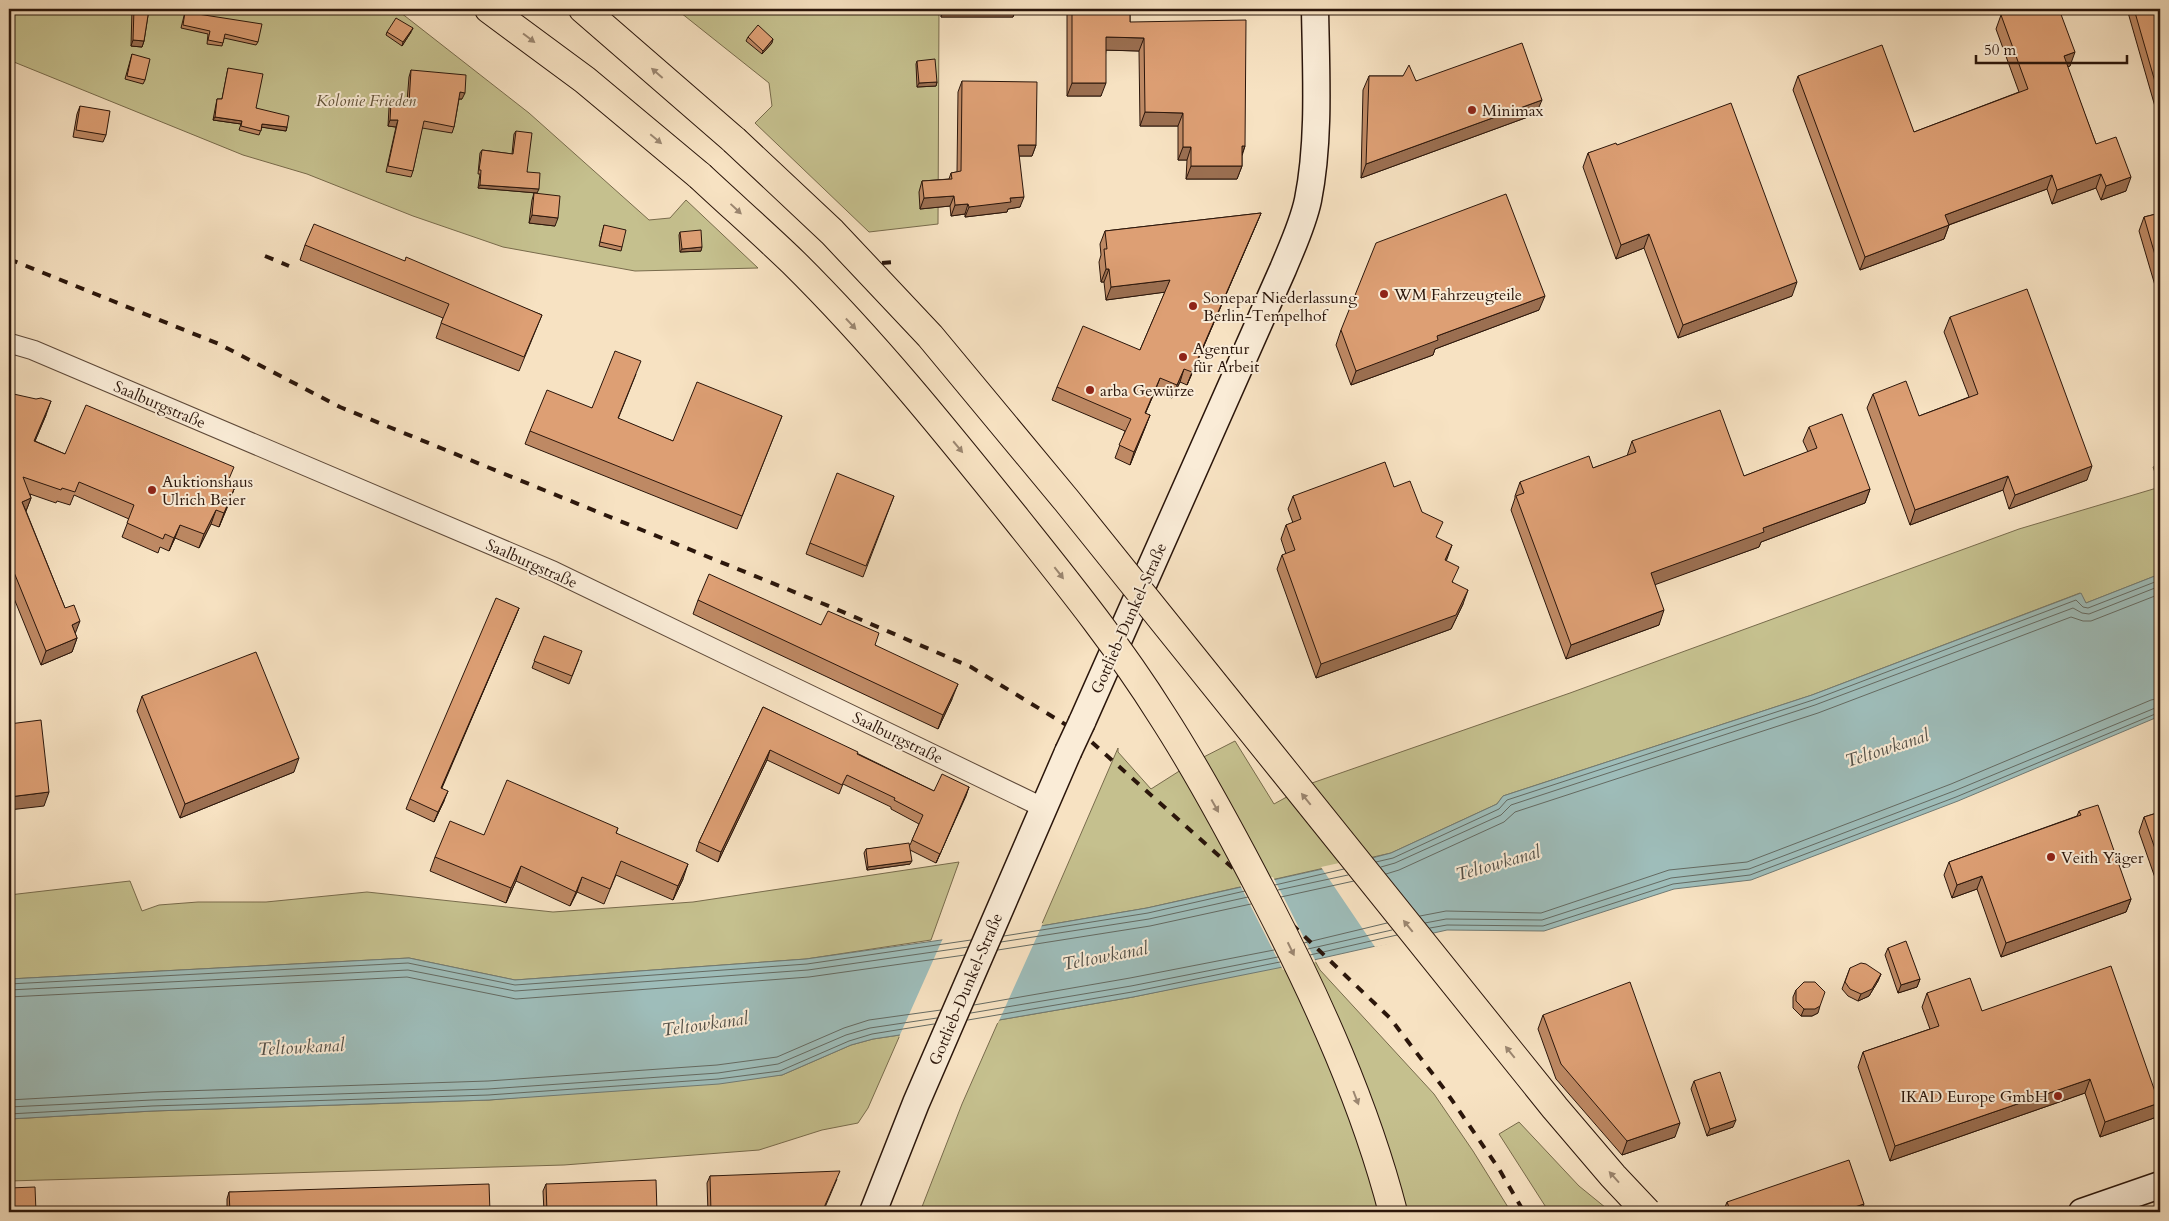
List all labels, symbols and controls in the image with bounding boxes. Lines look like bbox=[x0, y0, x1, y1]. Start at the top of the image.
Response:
scale bar bbox=[1976, 32, 2128, 64]
one-way arrow bbox=[522, 33, 536, 43]
text: 50 m bbox=[1984, 40, 2016, 60]
one-way arrow bbox=[652, 67, 664, 79]
park label: Kolonie Frieden bbox=[316, 90, 416, 112]
place label: Minimax bbox=[1482, 100, 1544, 122]
marker: Minimax bbox=[1466, 104, 1478, 116]
one-way arrow bbox=[649, 133, 661, 145]
one-way arrow bbox=[730, 203, 742, 215]
place label: WM Fahrzeugteile bbox=[1393, 284, 1522, 306]
place label: Sonepar Niederlassung Berlin-Tempelhof bbox=[1203, 287, 1357, 327]
marker: WM Fahrzeugteile bbox=[1378, 288, 1390, 300]
marker: Sonepar Niederlassung Berlin-Tempelhof bbox=[1187, 300, 1199, 312]
one-way arrow bbox=[845, 318, 857, 330]
place label: Agentur für Arbeit bbox=[1193, 338, 1259, 378]
marker: Agentur für Arbeit bbox=[1177, 351, 1189, 363]
street label: Saalburgstraße bbox=[110, 376, 209, 434]
place label: arba Gewürze bbox=[1100, 380, 1194, 402]
marker: arba Gewürze bbox=[1084, 384, 1096, 396]
one-way arrow bbox=[952, 440, 963, 453]
place label: Auktionshaus Ulrich Beier bbox=[162, 471, 253, 511]
marker: Auktionshaus Ulrich Beier bbox=[146, 484, 158, 496]
street label: Saalburgstraße bbox=[482, 534, 581, 594]
street label: Gottlieb-Dunkel-Straße bbox=[1086, 539, 1172, 698]
one-way arrow bbox=[1054, 566, 1065, 579]
street label: Saalburgstraße bbox=[849, 707, 946, 769]
water label: Teltowkanal bbox=[1842, 723, 1933, 774]
one-way arrow bbox=[1300, 793, 1311, 806]
one-way arrow bbox=[1211, 799, 1219, 813]
water label: Teltowkanal bbox=[1453, 839, 1544, 887]
place label: Veith Yäger bbox=[2061, 847, 2144, 869]
marker: Veith Yäger bbox=[2045, 851, 2057, 863]
street label: Gottlieb-Dunkel-Straße bbox=[924, 910, 1008, 1069]
one-way arrow bbox=[1402, 920, 1413, 933]
water label: Teltowkanal bbox=[1060, 936, 1151, 977]
one-way arrow bbox=[1287, 942, 1295, 957]
water label: Teltowkanal bbox=[660, 1006, 751, 1043]
water label: Teltowkanal bbox=[257, 1033, 346, 1062]
one-way arrow bbox=[1504, 1046, 1515, 1059]
place label: IKAD Europe GmbH bbox=[1901, 1086, 2048, 1108]
marker: IKAD Europe GmbH bbox=[2052, 1090, 2064, 1102]
one-way arrow bbox=[1353, 1091, 1360, 1106]
one-way arrow bbox=[1608, 1172, 1620, 1184]

